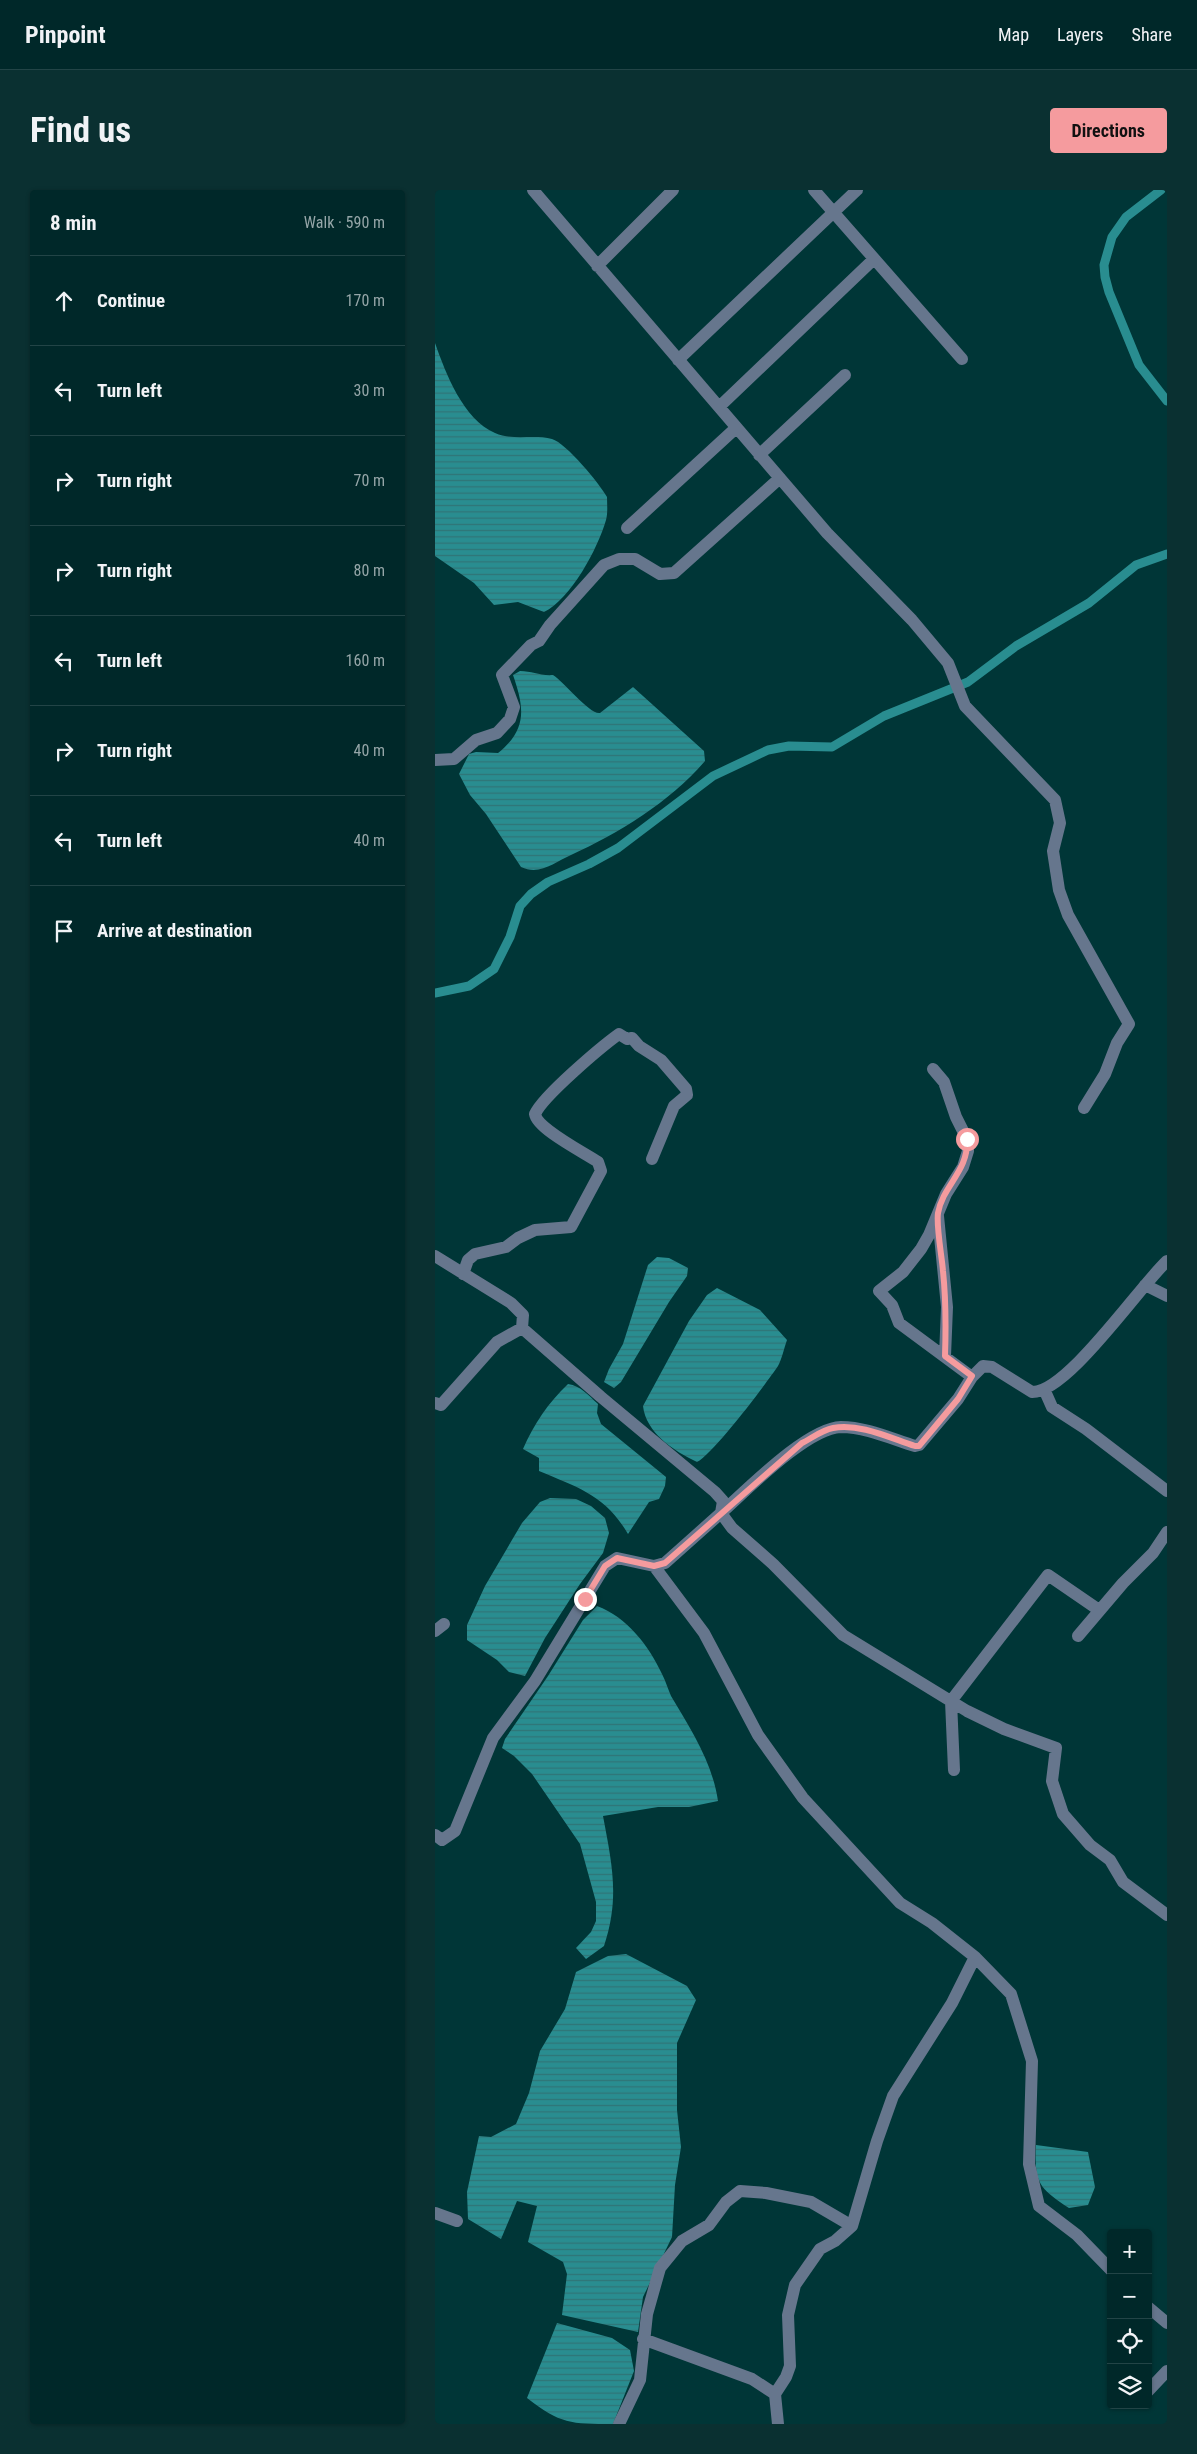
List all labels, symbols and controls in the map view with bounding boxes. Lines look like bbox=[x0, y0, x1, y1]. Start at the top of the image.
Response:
text: Pinpoint bbox=[25, 21, 106, 49]
text: Map bbox=[998, 24, 1029, 45]
text: Layers bbox=[1057, 24, 1104, 45]
text: Share bbox=[1132, 24, 1172, 45]
button: Directions bbox=[1050, 108, 1167, 153]
text: Find us bbox=[30, 110, 131, 151]
text: 8 min bbox=[50, 211, 97, 235]
text: Walk · 590 m bbox=[304, 213, 385, 232]
icon: ahead bbox=[50, 287, 78, 315]
text: Continue bbox=[97, 289, 165, 312]
text: 170 m bbox=[346, 291, 385, 310]
icon: left bbox=[50, 377, 78, 405]
text: Turn left bbox=[97, 379, 162, 402]
text: 30 m bbox=[353, 381, 385, 400]
icon: right bbox=[50, 467, 78, 495]
text: Turn right bbox=[97, 469, 172, 492]
text: 70 m bbox=[353, 471, 385, 490]
icon: right bbox=[50, 557, 78, 585]
text: Turn right bbox=[97, 559, 172, 582]
text: 80 m bbox=[353, 561, 385, 580]
icon: left bbox=[50, 647, 78, 675]
text: Turn left bbox=[97, 649, 162, 672]
text: 160 m bbox=[346, 651, 385, 670]
icon: right bbox=[50, 737, 78, 765]
text: Turn right bbox=[97, 739, 172, 762]
text: 40 m bbox=[353, 741, 385, 760]
icon: left bbox=[50, 827, 78, 855]
text: Turn left bbox=[97, 829, 162, 852]
text: 40 m bbox=[353, 831, 385, 850]
icon: arrive bbox=[50, 917, 78, 945]
text: Arrive at destination bbox=[97, 919, 252, 942]
route start bbox=[956, 1128, 979, 1151]
route end bbox=[574, 1588, 597, 1611]
map controls bbox=[1107, 2229, 1152, 2409]
button: + bbox=[1107, 2229, 1152, 2274]
button: − bbox=[1107, 2274, 1152, 2319]
button: locate bbox=[1107, 2319, 1152, 2364]
button: layers bbox=[1107, 2364, 1152, 2409]

